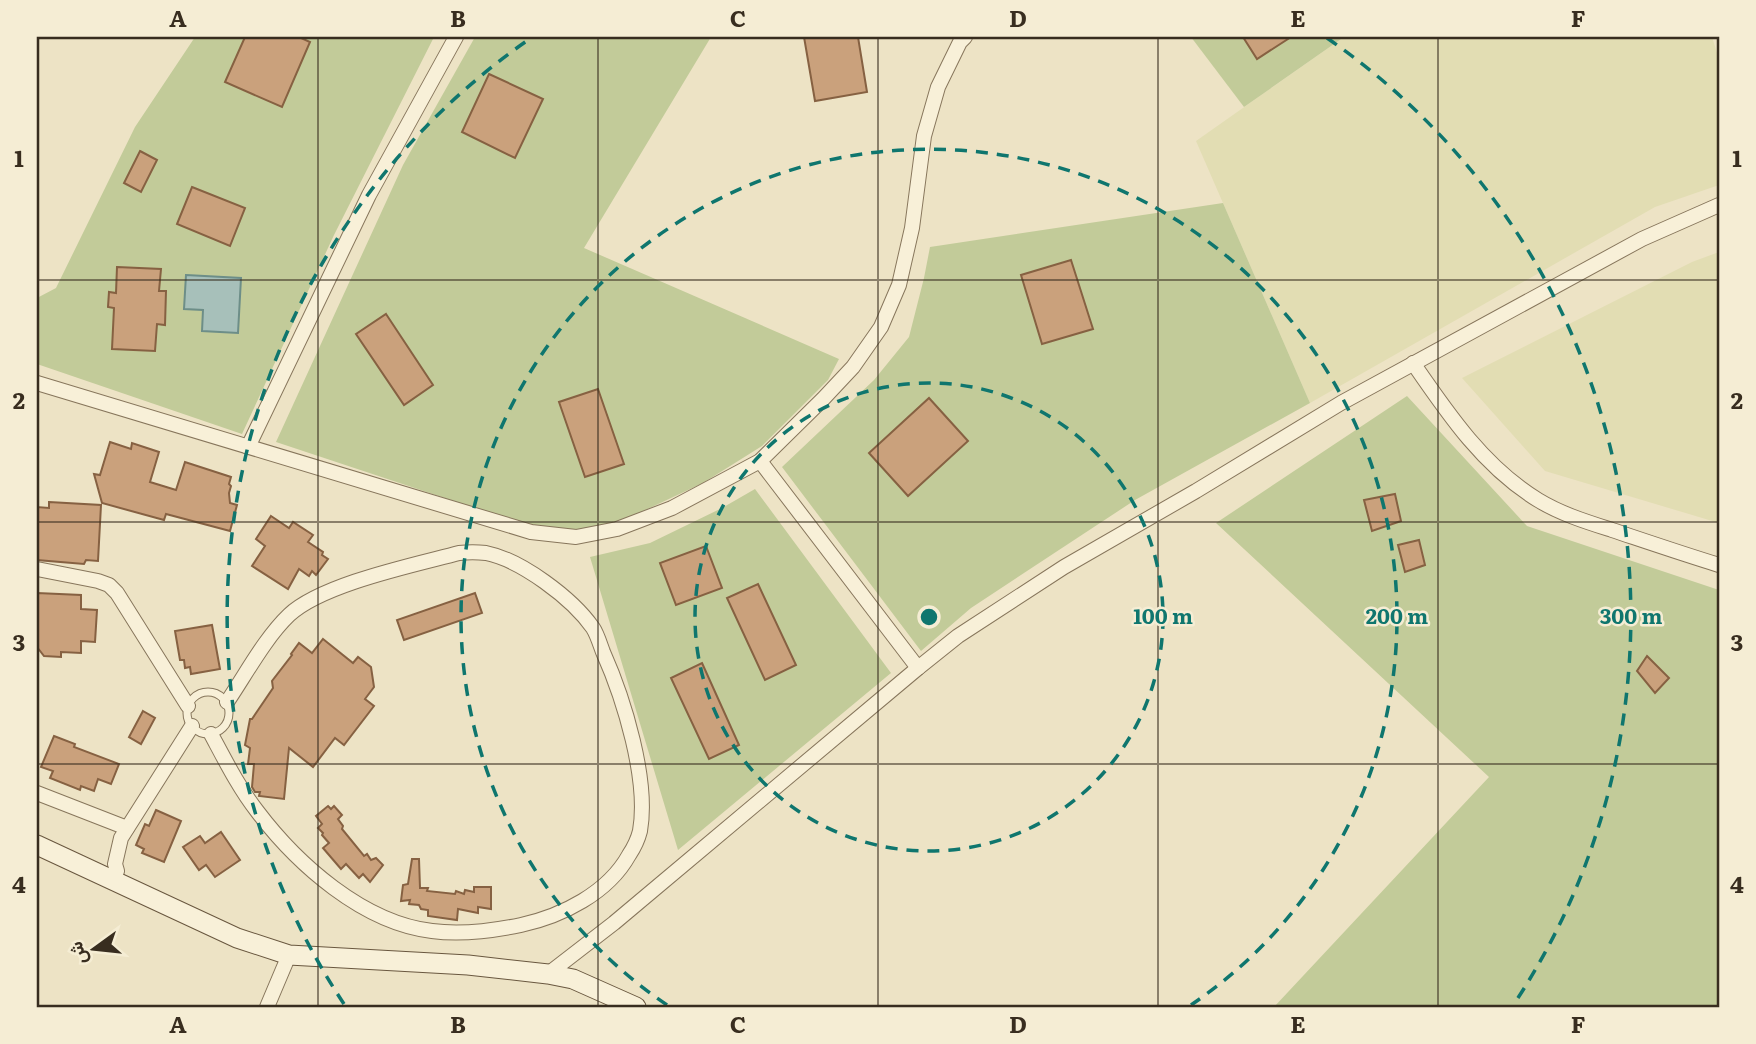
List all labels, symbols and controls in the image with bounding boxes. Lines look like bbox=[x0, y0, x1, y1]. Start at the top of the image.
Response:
text: A bbox=[169, 0, 187, 34]
text: B bbox=[450, 0, 466, 34]
text: C bbox=[730, 0, 746, 34]
text: D bbox=[1009, 0, 1027, 34]
text: E bbox=[1290, 0, 1306, 34]
text: F bbox=[1571, 0, 1586, 34]
text: 1 bbox=[14, 140, 24, 174]
text: 1 bbox=[1732, 140, 1742, 174]
text: 2 bbox=[13, 382, 25, 416]
text: 2 bbox=[1731, 382, 1743, 416]
text: 100 m bbox=[1133, 599, 1193, 630]
text: 200 m bbox=[1366, 599, 1428, 630]
text: 300 m bbox=[1600, 599, 1662, 630]
centre of rings bbox=[917, 605, 941, 629]
text: 3 bbox=[13, 624, 25, 658]
text: 3 bbox=[1731, 624, 1743, 658]
text: 4 bbox=[12, 866, 26, 900]
text: 4 bbox=[1730, 866, 1744, 900]
north arrow bbox=[60, 914, 130, 984]
text: ش bbox=[60, 939, 93, 968]
text: A bbox=[169, 1006, 187, 1040]
text: B bbox=[450, 1006, 466, 1040]
text: C bbox=[730, 1006, 746, 1040]
text: D bbox=[1009, 1006, 1027, 1040]
text: E bbox=[1290, 1006, 1306, 1040]
text: F bbox=[1571, 1006, 1586, 1040]

